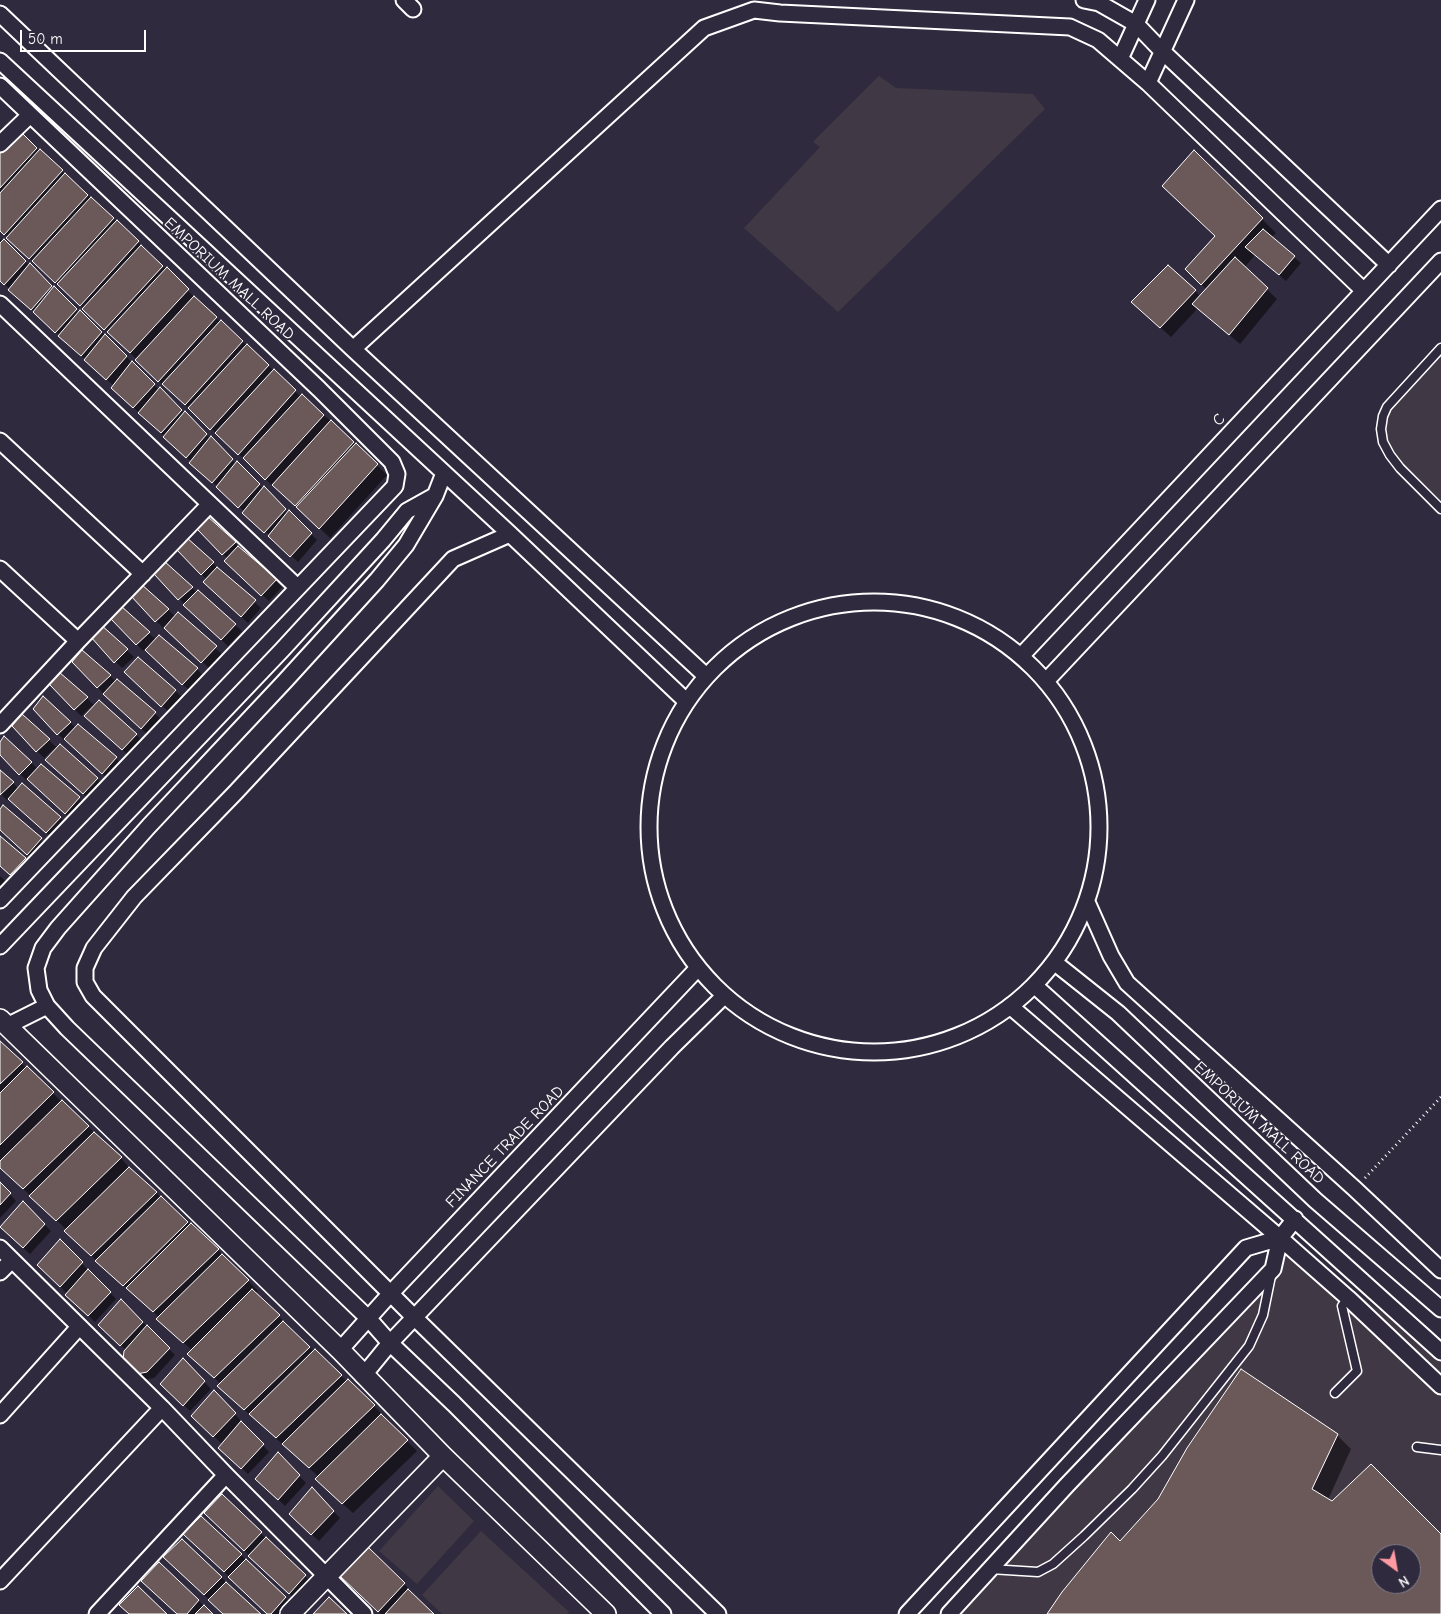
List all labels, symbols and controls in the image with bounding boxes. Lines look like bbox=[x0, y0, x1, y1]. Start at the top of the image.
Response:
scale bar bbox=[22, 20, 149, 52]
text: 50 m bbox=[28, 30, 63, 48]
street label: EMPORIUM MALL ROAD bbox=[160, 214, 298, 344]
street label: C bbox=[1209, 410, 1229, 430]
street label: EMPORIUM MALL ROAD bbox=[1190, 1058, 1328, 1188]
street label: FINANCE TRADE ROAD bbox=[442, 1082, 568, 1212]
north arrow bbox=[1371, 1544, 1421, 1594]
text: N bbox=[1395, 1572, 1412, 1591]

